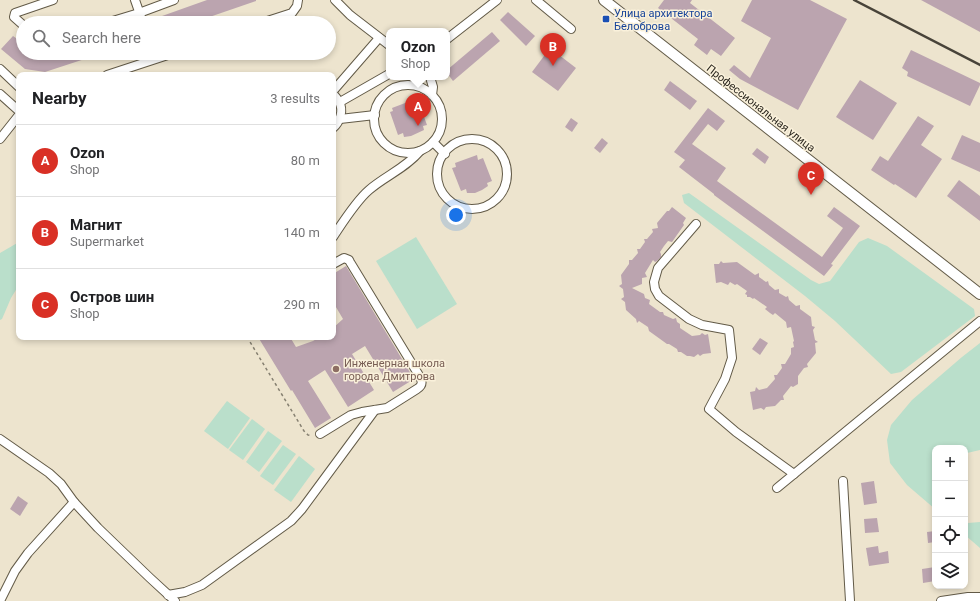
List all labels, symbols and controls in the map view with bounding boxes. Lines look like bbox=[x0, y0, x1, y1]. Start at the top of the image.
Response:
place label: Улица архитектора Белоброва bbox=[614, 7, 713, 33]
marker: Улица архитектора Белоброва bbox=[601, 14, 611, 24]
search box bbox=[16, 16, 336, 60]
icon: search bbox=[30, 27, 52, 49]
popup bbox=[386, 28, 450, 80]
text: Search here bbox=[62, 29, 141, 47]
pin: B bbox=[540, 33, 566, 66]
text: Ozon bbox=[401, 38, 435, 56]
text: Shop bbox=[401, 56, 430, 71]
street label: Профессиональная улица bbox=[704, 62, 818, 155]
text: Nearby bbox=[32, 88, 87, 108]
text: 3 results bbox=[270, 91, 320, 106]
pin: A bbox=[405, 93, 431, 126]
text: Ozon bbox=[70, 144, 105, 162]
text: A bbox=[41, 153, 49, 168]
text: 80 m bbox=[291, 153, 320, 168]
text: Shop bbox=[70, 162, 100, 177]
pin: C bbox=[798, 162, 824, 195]
your location bbox=[446, 205, 466, 225]
text: Магнит bbox=[70, 216, 122, 234]
text: B bbox=[41, 225, 49, 240]
text: 140 m bbox=[283, 225, 320, 240]
text: Supermarket bbox=[70, 234, 144, 249]
text: Остров шин bbox=[70, 288, 154, 306]
text: C bbox=[41, 297, 49, 312]
text: 290 m bbox=[283, 297, 320, 312]
text: Shop bbox=[70, 306, 100, 321]
place label: Инженерная школа города Дмитрова bbox=[344, 357, 445, 383]
marker: Инженерная школа города Дмитрова bbox=[331, 364, 341, 374]
map controls bbox=[932, 445, 968, 589]
button: + bbox=[932, 445, 968, 481]
button: − bbox=[932, 481, 968, 517]
button: locate bbox=[932, 517, 968, 553]
button: layers bbox=[932, 553, 968, 589]

